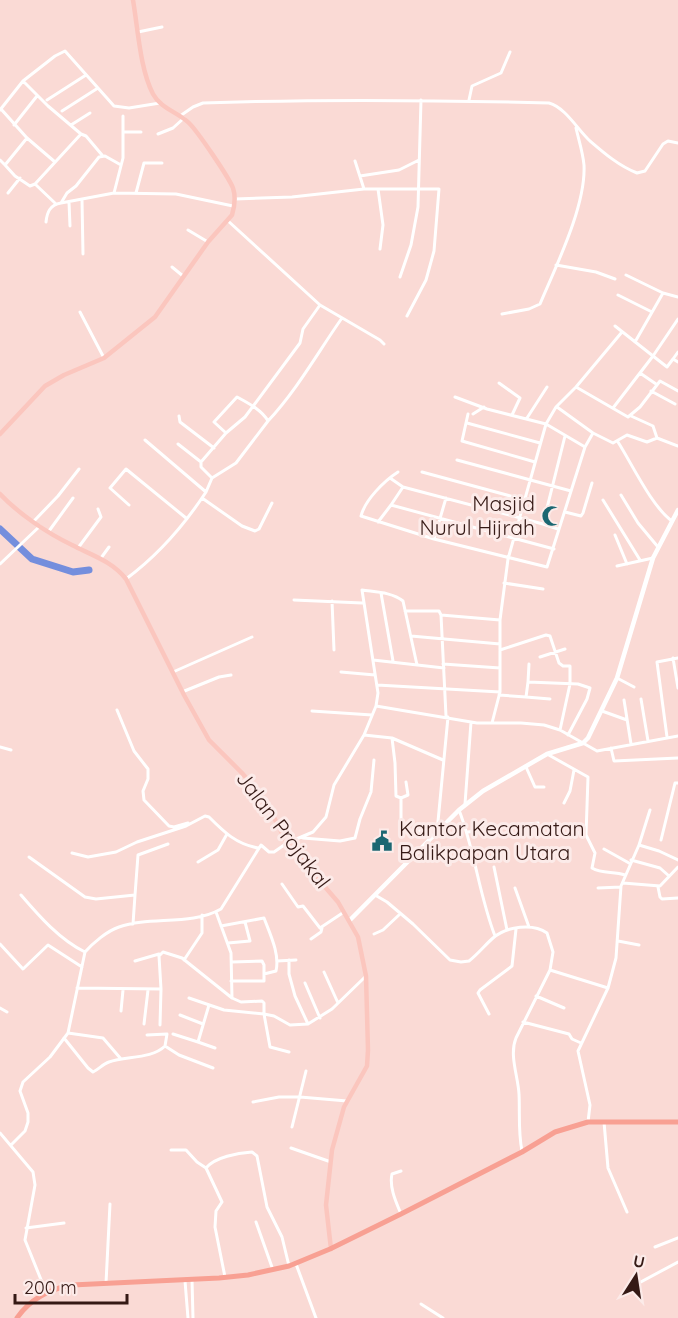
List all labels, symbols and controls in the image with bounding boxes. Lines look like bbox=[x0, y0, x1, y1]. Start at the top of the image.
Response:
place label: Masjid Nurul Hijrah bbox=[419, 490, 535, 540]
mosque icon: Masjid Nurul Hijrah bbox=[540, 504, 564, 528]
street label: Jalan Projakal bbox=[231, 766, 336, 893]
place label: Kantor Kecamatan Balikpapan Utara bbox=[399, 815, 585, 865]
public building icon: Kantor Kecamatan Balikpapan Utara bbox=[370, 829, 394, 853]
north arrow bbox=[606, 1246, 666, 1306]
text: U bbox=[632, 1250, 647, 1272]
scale bar bbox=[15, 1267, 128, 1305]
text: 200 m bbox=[24, 1276, 77, 1299]

